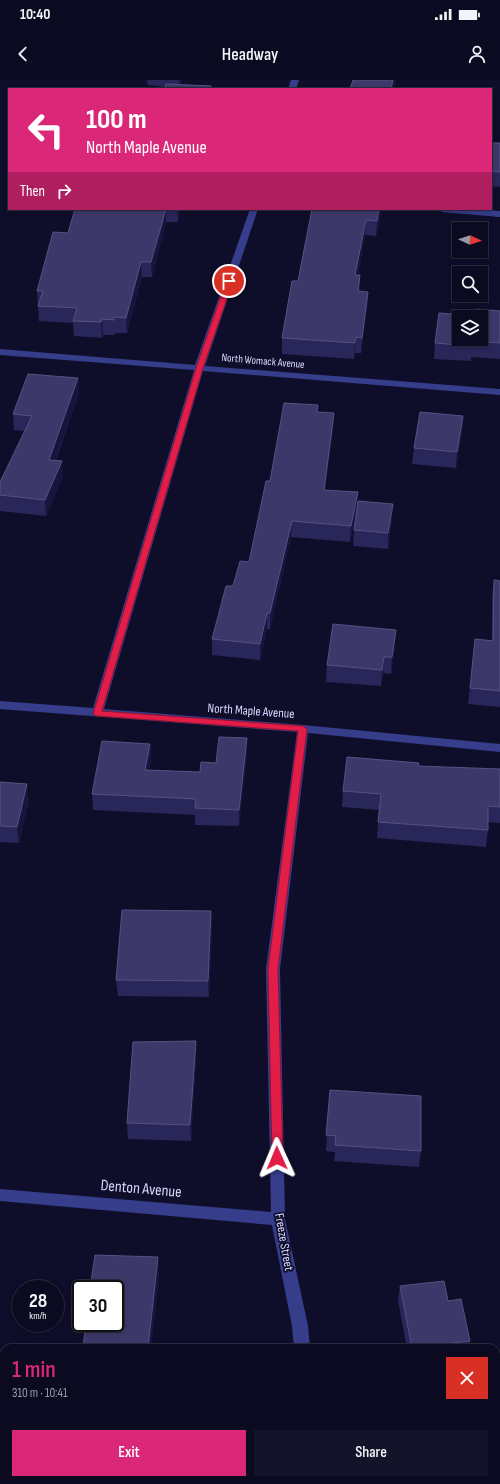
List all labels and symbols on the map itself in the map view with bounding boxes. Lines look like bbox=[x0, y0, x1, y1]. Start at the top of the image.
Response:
north arrow bbox=[452, 222, 488, 258]
pin bbox=[212, 264, 246, 298]
street label: North Womack Avenue bbox=[221, 351, 305, 371]
street label: North Maple Avenue bbox=[207, 700, 295, 722]
position arrow bbox=[256, 1137, 298, 1179]
street label: Denton Avenue bbox=[100, 1176, 182, 1202]
street label: Freeze Street bbox=[271, 1212, 297, 1272]
speed limit sign: 30 bbox=[72, 1280, 124, 1332]

